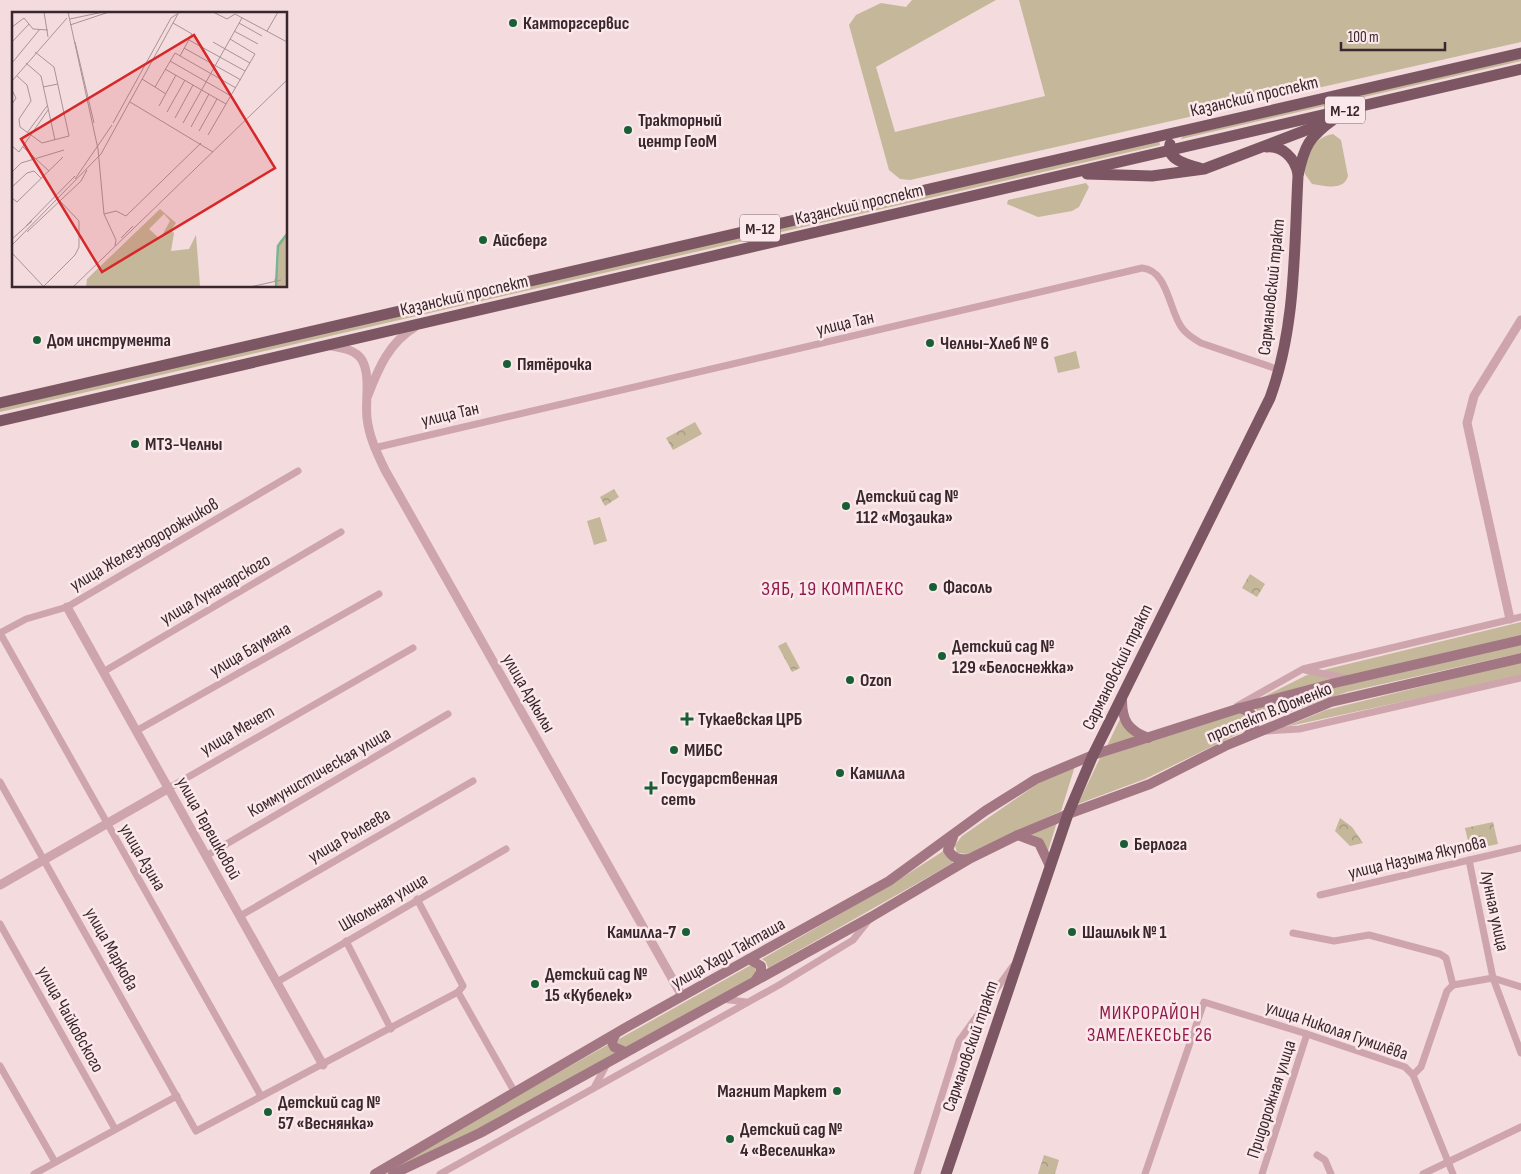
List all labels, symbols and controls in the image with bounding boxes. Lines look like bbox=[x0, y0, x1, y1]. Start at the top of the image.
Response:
inset map bbox=[12, 12, 288, 288]
place label: Камторгсервис bbox=[523, 13, 629, 34]
marker: Камторгсервис bbox=[507, 17, 519, 29]
scale bar bbox=[1341, 20, 1445, 52]
text: 100 m bbox=[1348, 28, 1379, 47]
street label: Казанский проспект bbox=[1188, 72, 1320, 121]
road number: М-12 bbox=[1325, 96, 1365, 124]
place label: Тракторный центр ГеоМ bbox=[638, 110, 722, 152]
marker: Тракторный центр ГеоМ bbox=[622, 124, 634, 136]
street label: Казанский проспект bbox=[793, 180, 925, 229]
road number: М-12 bbox=[740, 214, 780, 242]
street label: Сармановский тракт bbox=[1254, 218, 1289, 356]
place label: Айсберг bbox=[492, 230, 547, 251]
marker: Айсберг bbox=[477, 234, 489, 246]
street label: Казанский проспект bbox=[398, 271, 530, 320]
street label: улица Тан bbox=[814, 307, 876, 340]
place label: Дом инструмента bbox=[47, 330, 171, 351]
place label: Челны-Хлеб № 6 bbox=[940, 333, 1049, 354]
marker: Дом инструмента bbox=[31, 334, 43, 346]
marker: Челны-Хлеб № 6 bbox=[924, 337, 936, 349]
place label: Пятёрочка bbox=[517, 354, 592, 375]
marker: Пятёрочка bbox=[501, 358, 513, 370]
street label: улица Тан bbox=[419, 398, 481, 431]
place label: МТЗ-Челны bbox=[145, 434, 222, 455]
marker: МТЗ-Челны bbox=[129, 438, 141, 450]
place label: Детский сад № 112 «Мозаика» bbox=[856, 486, 958, 528]
street label: улица Железнодорожников bbox=[66, 493, 222, 596]
marker: Детский сад № 112 «Мозаика» bbox=[840, 500, 852, 512]
street label: улица Луначарского bbox=[156, 549, 274, 629]
district label: ЗЯБ, 19 КОМПЛЕКС bbox=[761, 577, 905, 601]
place label: Фасоль bbox=[943, 577, 992, 598]
marker: Фасоль bbox=[927, 581, 939, 593]
street label: Сармановский тракт bbox=[1078, 601, 1157, 733]
street label: улица Баумана bbox=[206, 618, 294, 681]
place label: Детский сад № 129 «Белоснежка» bbox=[952, 636, 1074, 678]
street label: улица Аркылы bbox=[498, 650, 559, 736]
marker: Детский сад № 129 «Белоснежка» bbox=[936, 650, 948, 662]
place label: Ozon bbox=[860, 670, 892, 691]
marker: Ozon bbox=[844, 674, 856, 686]
street label: проспект В.Фоменко bbox=[1204, 678, 1335, 747]
street label: улица Мечет bbox=[197, 701, 278, 760]
place label: Тукаевская ЦРБ bbox=[698, 709, 802, 730]
marker: Тукаевская ЦРБ bbox=[680, 712, 694, 726]
street label: Коммунистическая улица bbox=[244, 723, 394, 822]
place label: МИБС bbox=[684, 740, 723, 761]
marker: МИБС bbox=[668, 744, 680, 756]
place label: Камилла bbox=[850, 763, 905, 784]
marker: Камилла bbox=[834, 767, 846, 779]
place label: Государственная сеть bbox=[661, 768, 778, 810]
street label: улица Терешковой bbox=[172, 773, 245, 883]
marker: Государственная сеть bbox=[645, 782, 657, 794]
street label: улица Рылеева bbox=[305, 804, 394, 867]
street label: улица Азина bbox=[115, 820, 170, 895]
street label: улица Назыма Якупова bbox=[1346, 831, 1488, 884]
place label: Берлога bbox=[1134, 834, 1187, 855]
marker: Берлога bbox=[1118, 838, 1130, 850]
street label: Лунная улица bbox=[1476, 868, 1513, 953]
street label: Школьная улица bbox=[335, 869, 431, 936]
street label: улица Маркова bbox=[80, 904, 143, 994]
street label: улица Хади Такташа bbox=[668, 913, 789, 993]
place label: Камилла-7 bbox=[607, 922, 676, 943]
place label: Шашлык № 1 bbox=[1082, 922, 1167, 943]
marker: Камилла-7 bbox=[680, 926, 692, 938]
marker: Шашлык № 1 bbox=[1066, 926, 1078, 938]
street label: улица Чайковского bbox=[33, 962, 108, 1076]
place label: Детский сад № 15 «Кубелек» bbox=[545, 964, 647, 1006]
marker: Детский сад № 15 «Кубелек» bbox=[529, 978, 541, 990]
street label: Сармановский тракт bbox=[938, 978, 1003, 1114]
street label: улица Николая Гумилёва bbox=[1263, 996, 1411, 1065]
district label: МИКРОРАЙОН ЗАМЕЛЕКЕСЬЕ 26 bbox=[1087, 1002, 1213, 1047]
street label: Придорожная улица bbox=[1242, 1037, 1300, 1161]
place label: Магнит Маркет bbox=[717, 1081, 827, 1102]
marker: Магнит Маркет bbox=[831, 1085, 843, 1097]
place label: Детский сад № 57 «Веснянка» bbox=[278, 1092, 380, 1134]
marker: Детский сад № 57 «Веснянка» bbox=[262, 1106, 274, 1118]
place label: Детский сад № 4 «Веселинка» bbox=[740, 1119, 842, 1161]
marker: Детский сад № 4 «Веселинка» bbox=[724, 1133, 736, 1145]

